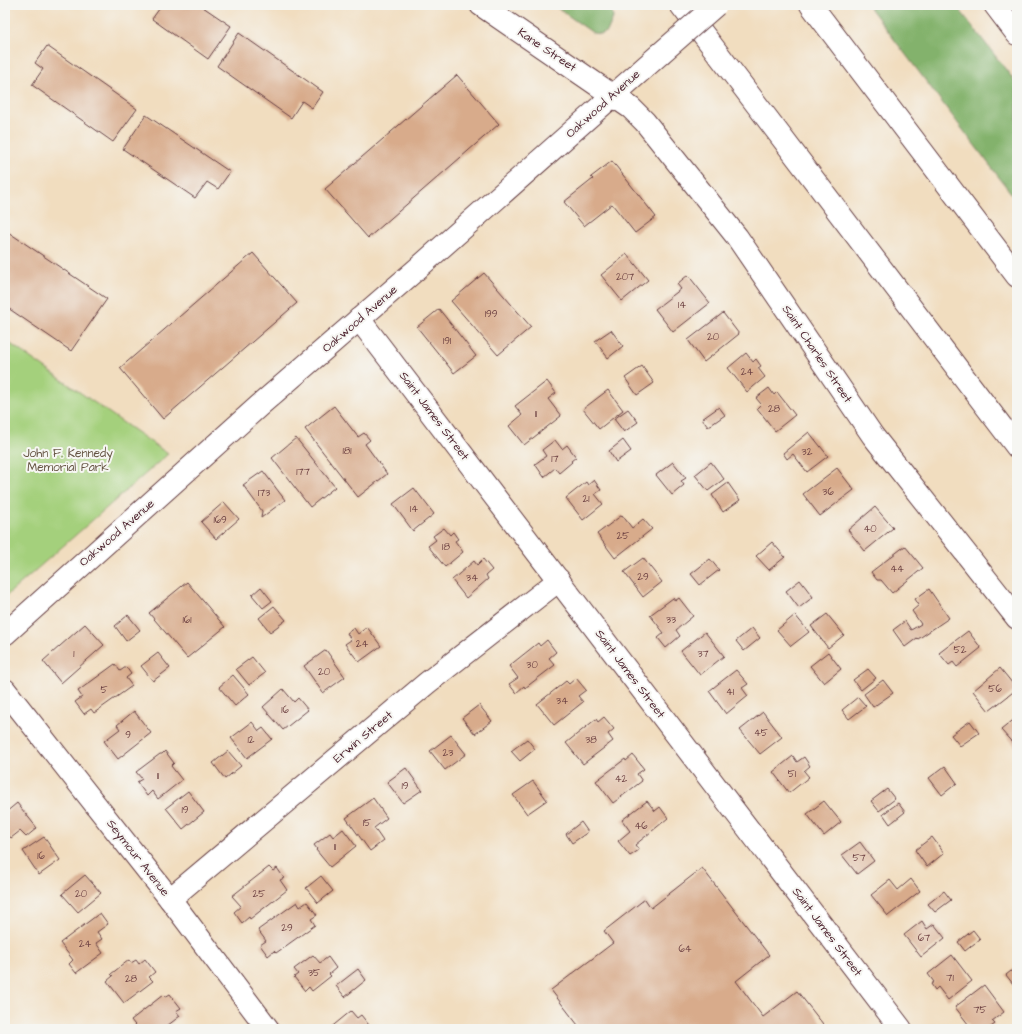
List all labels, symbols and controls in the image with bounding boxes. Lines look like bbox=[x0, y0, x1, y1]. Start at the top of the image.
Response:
street label: Kane Street bbox=[514, 24, 580, 76]
street label: Oakwood Avenue bbox=[562, 66, 644, 142]
house number: 207 bbox=[616, 270, 634, 284]
street label: Oakwood Avenue bbox=[319, 281, 402, 356]
house number: 14 bbox=[678, 298, 686, 312]
street label: Saint Charles Street bbox=[778, 302, 856, 406]
house number: 199 bbox=[485, 307, 498, 321]
house number: 20 bbox=[707, 330, 719, 344]
house number: 191 bbox=[443, 334, 452, 348]
house number: 24 bbox=[741, 365, 753, 379]
street label: Saint James Street bbox=[395, 368, 473, 464]
house number: 28 bbox=[768, 402, 781, 416]
house number: 11 bbox=[535, 407, 538, 421]
house number: 181 bbox=[342, 444, 352, 458]
park label: John F. Kennedy Memorial Park bbox=[23, 445, 113, 476]
house number: 32 bbox=[802, 445, 813, 459]
house number: 17 bbox=[551, 452, 559, 466]
house number: 177 bbox=[296, 465, 310, 479]
house number: 36 bbox=[822, 485, 834, 499]
house number: 173 bbox=[258, 486, 270, 500]
house number: 21 bbox=[582, 492, 590, 506]
street label: Oakwood Avenue bbox=[76, 495, 159, 570]
house number: 14 bbox=[410, 502, 418, 516]
house number: 169 bbox=[213, 513, 227, 527]
house number: 40 bbox=[863, 522, 877, 536]
house number: 25 bbox=[617, 529, 629, 543]
house number: 18 bbox=[442, 540, 450, 554]
house number: 44 bbox=[890, 562, 904, 576]
house number: 29 bbox=[637, 570, 649, 584]
house number: 34 bbox=[466, 571, 478, 585]
house number: 161 bbox=[183, 613, 192, 627]
house number: 33 bbox=[666, 613, 676, 627]
street label: Saint James Street bbox=[591, 626, 669, 722]
house number: 24 bbox=[356, 637, 368, 651]
house number: 52 bbox=[954, 643, 967, 657]
house number: 1 bbox=[73, 647, 75, 661]
house number: 37 bbox=[697, 647, 709, 661]
house number: 30 bbox=[526, 658, 538, 672]
house number: 20 bbox=[318, 665, 330, 679]
house number: 56 bbox=[988, 682, 1002, 696]
house number: 5 bbox=[100, 683, 108, 697]
house number: 41 bbox=[726, 685, 735, 699]
house number: 34 bbox=[556, 694, 568, 708]
house number: 16 bbox=[281, 703, 289, 717]
street label: Erwin Street bbox=[330, 707, 397, 767]
house number: 45 bbox=[754, 726, 768, 740]
house number: 9 bbox=[125, 728, 131, 742]
house number: 12 bbox=[247, 733, 255, 747]
house number: 38 bbox=[585, 733, 597, 747]
house number: 23 bbox=[443, 746, 453, 760]
house number: 51 bbox=[788, 767, 797, 781]
house number: 11 bbox=[157, 769, 160, 783]
house number: 42 bbox=[615, 772, 628, 786]
house number: 19 bbox=[402, 779, 409, 793]
house number: 19 bbox=[182, 803, 189, 817]
street label: Seymour Avenue bbox=[102, 816, 174, 901]
house number: 15 bbox=[363, 816, 371, 830]
house number: 46 bbox=[634, 819, 648, 833]
house number: 11 bbox=[334, 840, 337, 854]
house number: 16 bbox=[37, 849, 45, 863]
house number: 57 bbox=[852, 851, 866, 865]
street label: Saint James Street bbox=[788, 884, 866, 980]
house number: 20 bbox=[75, 887, 87, 901]
house number: 25 bbox=[253, 887, 265, 901]
house number: 29 bbox=[281, 921, 293, 935]
house number: 67 bbox=[918, 931, 930, 945]
house number: 24 bbox=[79, 937, 91, 951]
house number: 64 bbox=[678, 942, 692, 956]
house number: 35 bbox=[308, 966, 320, 980]
house number: 71 bbox=[946, 971, 954, 985]
house number: 28 bbox=[125, 972, 138, 986]
house number: 75 bbox=[973, 1003, 987, 1017]

